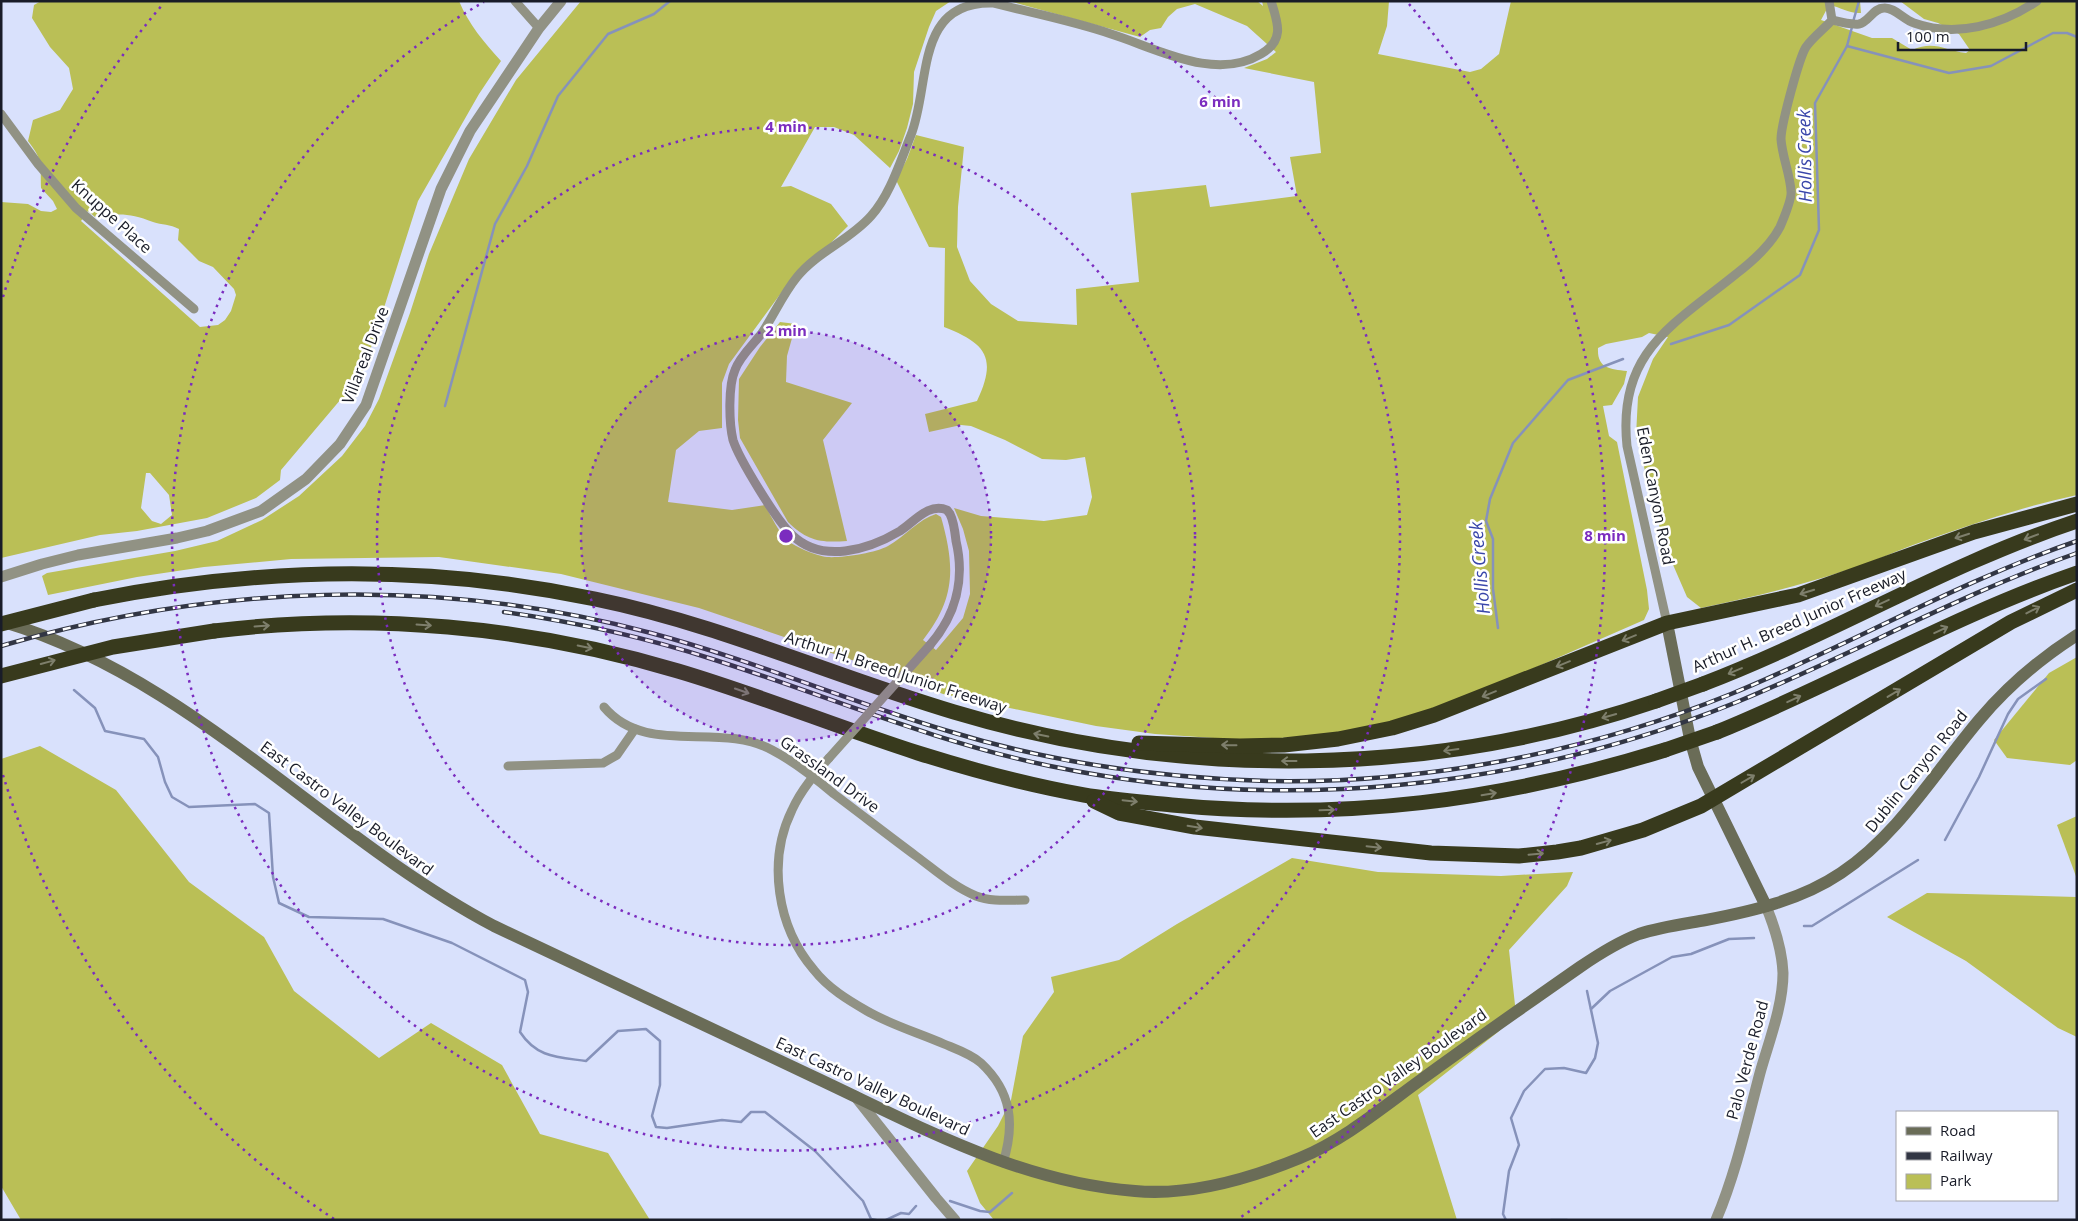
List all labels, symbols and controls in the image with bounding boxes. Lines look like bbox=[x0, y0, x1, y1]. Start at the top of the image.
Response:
scale bar bbox=[1898, 20, 2026, 52]
text: 100 m bbox=[1906, 26, 1950, 46]
text: 6 min bbox=[1199, 91, 1241, 111]
water label: Hollis Creek bbox=[1791, 108, 1817, 203]
text: 4 min bbox=[765, 116, 807, 136]
street label: Knuppe Place bbox=[67, 174, 157, 258]
street label: Villareal Drive bbox=[336, 303, 394, 407]
text: 2 min bbox=[765, 320, 807, 340]
street label: Eden Canyon Road bbox=[1632, 425, 1680, 567]
water label: Hollis Creek bbox=[1463, 520, 1495, 615]
text: 8 min bbox=[1584, 525, 1626, 545]
centre of rings bbox=[777, 527, 795, 545]
one-way arrow bbox=[1955, 532, 1971, 541]
one-way arrow bbox=[2024, 533, 2039, 542]
street label: Arthur H. Breed Junior Freeway bbox=[1689, 562, 1910, 677]
one-way arrow bbox=[1799, 587, 1815, 597]
one-way arrow bbox=[1875, 599, 1890, 608]
one-way arrow bbox=[2026, 605, 2041, 615]
one-way arrow bbox=[254, 621, 270, 631]
one-way arrow bbox=[416, 621, 432, 630]
one-way arrow bbox=[1933, 625, 1948, 635]
street label: Arthur H. Breed Junior Freeway bbox=[782, 626, 1011, 719]
one-way arrow bbox=[1622, 633, 1637, 643]
one-way arrow bbox=[577, 643, 593, 653]
one-way arrow bbox=[40, 657, 56, 667]
one-way arrow bbox=[1556, 660, 1571, 669]
one-way arrow bbox=[1728, 667, 1743, 677]
one-way arrow bbox=[733, 687, 749, 697]
one-way arrow bbox=[1886, 687, 1900, 697]
one-way arrow bbox=[1481, 690, 1497, 699]
one-way arrow bbox=[1786, 694, 1801, 704]
street label: Dublin Canyon Road bbox=[1860, 705, 1972, 837]
one-way arrow bbox=[1602, 711, 1618, 721]
one-way arrow bbox=[1033, 729, 1049, 739]
street label: Grassland Drive bbox=[776, 730, 884, 818]
street label: East Castro Valley Boulevard bbox=[256, 736, 438, 880]
one-way arrow bbox=[1221, 741, 1237, 750]
one-way arrow bbox=[1443, 745, 1459, 755]
one-way arrow bbox=[1281, 756, 1297, 766]
one-way arrow bbox=[1741, 773, 1755, 783]
one-way arrow bbox=[1481, 788, 1497, 798]
one-way arrow bbox=[1122, 796, 1138, 806]
one-way arrow bbox=[1319, 805, 1335, 815]
one-way arrow bbox=[1187, 822, 1203, 832]
one-way arrow bbox=[1596, 837, 1612, 846]
one-way arrow bbox=[1365, 842, 1381, 852]
one-way arrow bbox=[1528, 850, 1544, 859]
street label: Palo Verde Road bbox=[1721, 998, 1773, 1122]
street label: East Castro Valley Boulevard bbox=[1305, 1003, 1491, 1143]
street label: East Castro Valley Boulevard bbox=[772, 1031, 974, 1141]
legend bbox=[1896, 1111, 2058, 1201]
text: Road bbox=[1940, 1120, 1976, 1140]
text: Railway bbox=[1940, 1145, 1993, 1165]
text: Park bbox=[1940, 1170, 1971, 1190]

